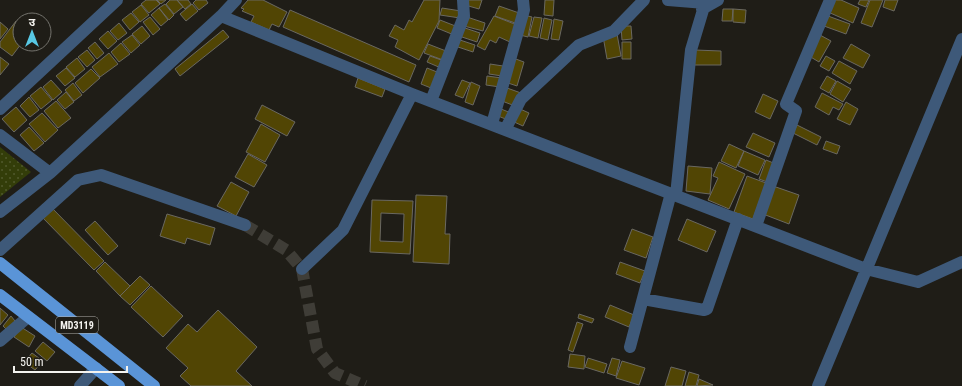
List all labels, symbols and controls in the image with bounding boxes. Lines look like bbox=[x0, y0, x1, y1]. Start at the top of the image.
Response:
north arrow bbox=[12, 12, 52, 52]
text: उ bbox=[29, 16, 36, 29]
road number: MD3119 bbox=[56, 317, 98, 333]
scale bar bbox=[14, 348, 127, 374]
text: 50 m bbox=[20, 355, 44, 369]

